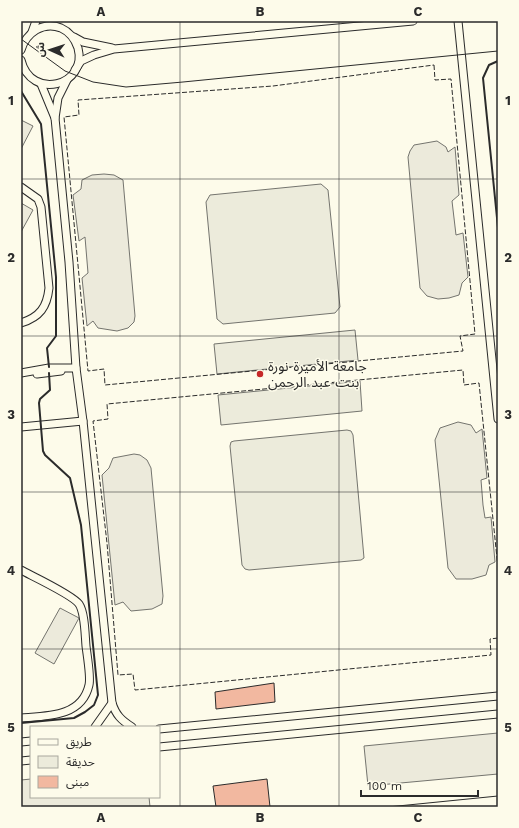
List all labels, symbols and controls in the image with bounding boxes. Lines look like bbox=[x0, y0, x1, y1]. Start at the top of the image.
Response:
text: A bbox=[97, 4, 106, 19]
text: B bbox=[256, 4, 265, 19]
text: C bbox=[414, 4, 423, 19]
north arrow bbox=[30, 30, 70, 70]
text: ش bbox=[34, 42, 47, 57]
text: 1 bbox=[8, 93, 14, 108]
text: 1 bbox=[505, 93, 511, 108]
text: 2 bbox=[7, 250, 15, 265]
text: 2 bbox=[504, 250, 512, 265]
place label: جامعة الأميرة نورة بنت عبد الرحمن bbox=[268, 358, 367, 391]
marker: جامعة الأميرة نورة بنت عبد الرحمن bbox=[255, 369, 265, 379]
text: 3 bbox=[7, 407, 15, 422]
text: 3 bbox=[504, 407, 512, 422]
text: 4 bbox=[7, 563, 16, 578]
text: 4 bbox=[504, 563, 513, 578]
text: 5 bbox=[7, 720, 15, 735]
text: 5 bbox=[504, 720, 512, 735]
legend bbox=[30, 726, 160, 798]
text: طريق bbox=[66, 735, 92, 750]
text: حديقة bbox=[66, 755, 95, 769]
scale bar bbox=[361, 772, 478, 798]
text: مبنى bbox=[66, 775, 89, 789]
text: 100 m bbox=[367, 779, 402, 793]
text: A bbox=[97, 810, 106, 825]
text: B bbox=[256, 810, 265, 825]
text: C bbox=[414, 810, 423, 825]

